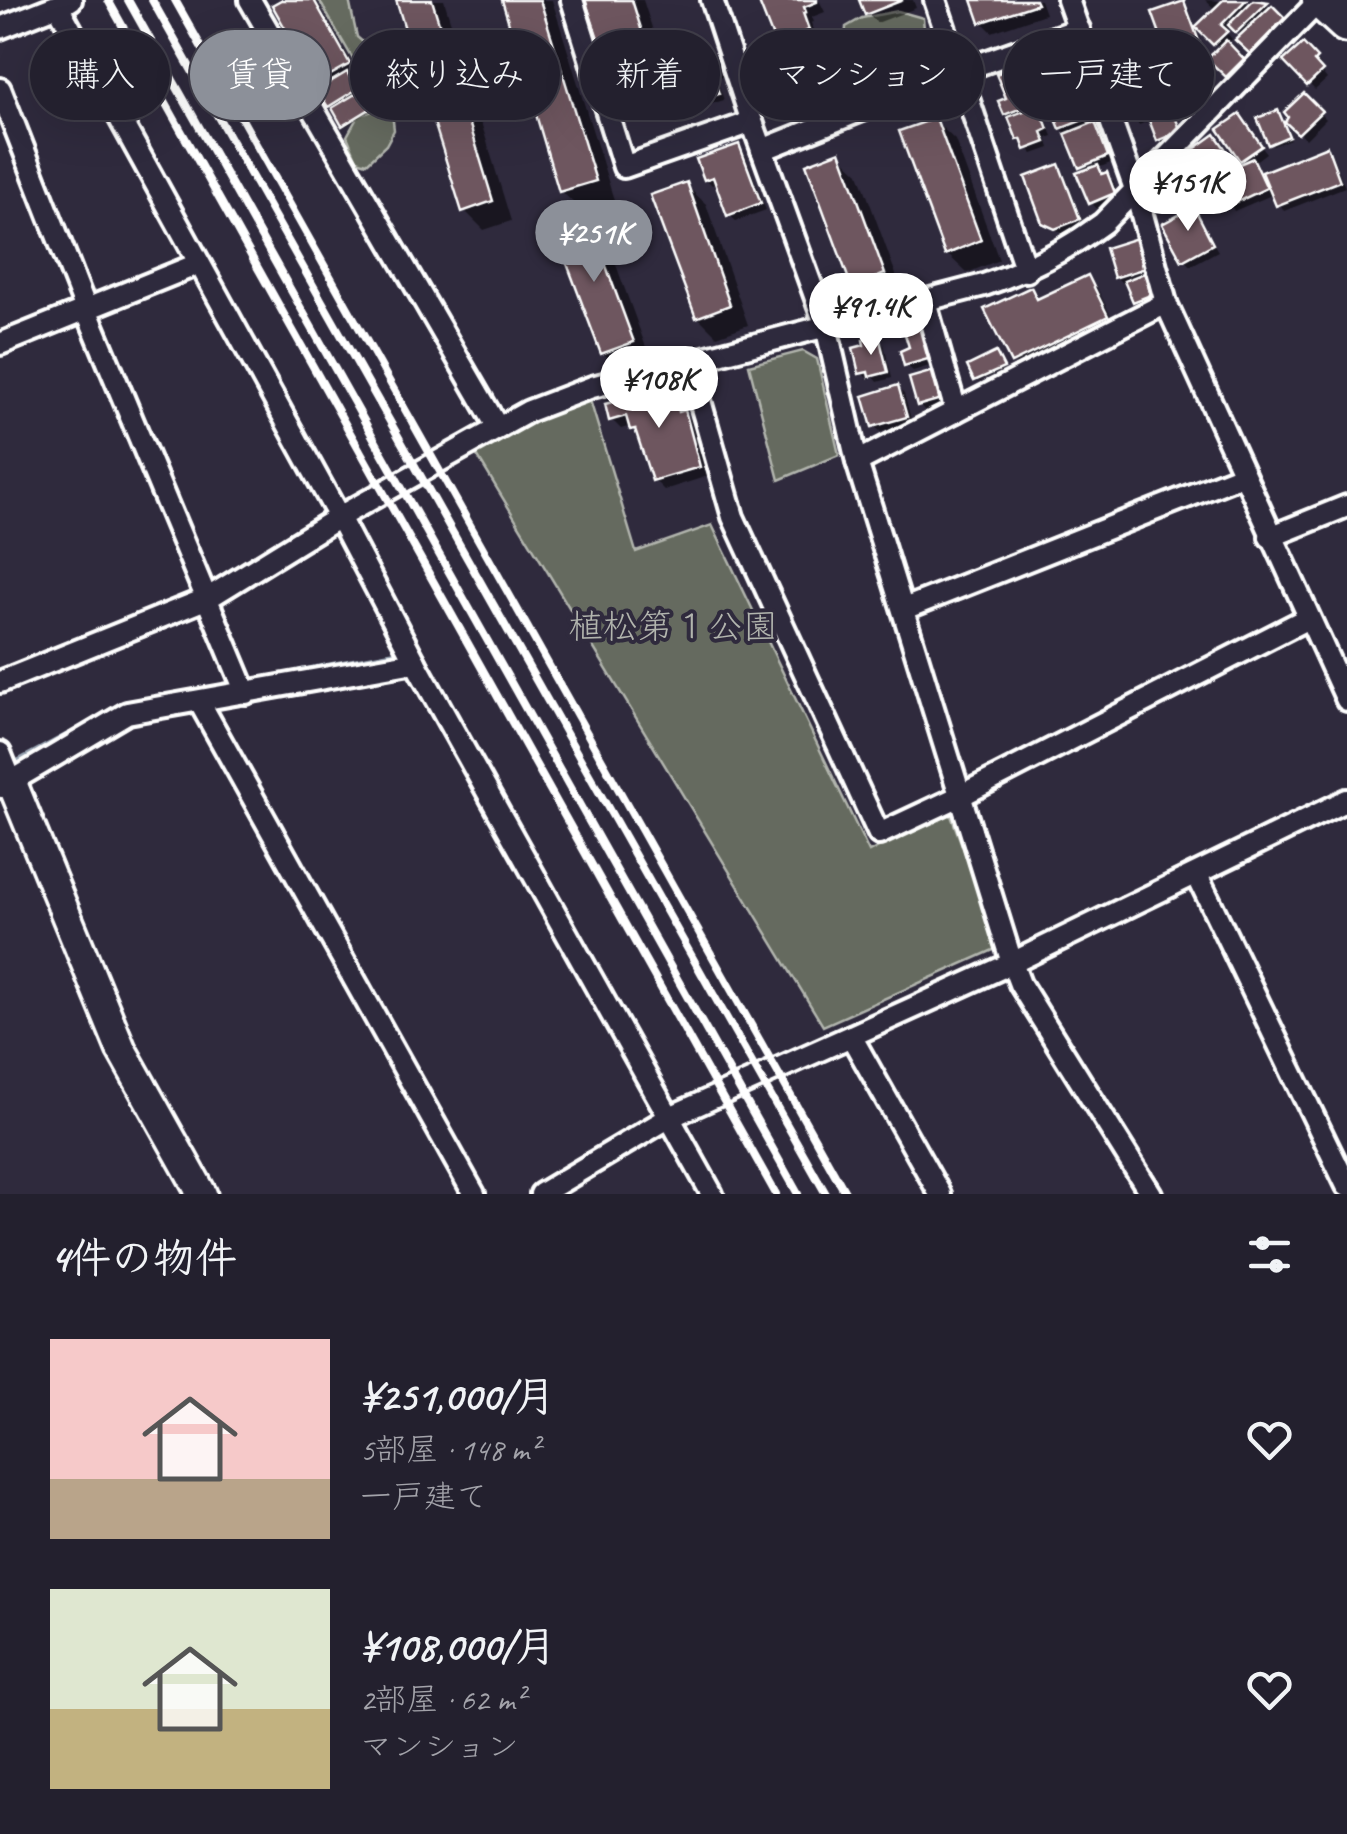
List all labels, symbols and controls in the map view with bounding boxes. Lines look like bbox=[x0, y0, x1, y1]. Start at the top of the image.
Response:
chip: 購入 bbox=[30, 30, 170, 120]
chip: 賃貸 bbox=[190, 30, 330, 120]
chip: 絞り込み bbox=[350, 30, 560, 120]
chip: 新着 bbox=[580, 30, 720, 120]
chip: マンション bbox=[740, 30, 984, 120]
chip: 一戸建て bbox=[1004, 30, 1214, 120]
pin: ¥151K bbox=[1118, 149, 1258, 234]
text: ¥151K bbox=[1151, 161, 1225, 202]
pin: ¥251K bbox=[524, 200, 664, 285]
text: ¥251K bbox=[557, 212, 631, 253]
pin: ¥91.4K bbox=[790, 273, 952, 358]
text: ¥91.4K bbox=[831, 285, 911, 326]
pin: ¥108K bbox=[589, 346, 729, 431]
text: ¥108K bbox=[622, 358, 696, 399]
park label: 植松第１公園 bbox=[568, 604, 778, 649]
icon: filters bbox=[1242, 1227, 1297, 1282]
text: 4件の物件 bbox=[50, 1232, 237, 1285]
text: ¥251,000/月 bbox=[360, 1370, 556, 1423]
icon: home bbox=[130, 1379, 250, 1499]
icon: heart bbox=[1242, 1412, 1297, 1467]
text: 5部屋 · 148 m² bbox=[360, 1429, 539, 1470]
text: 一戸建て bbox=[360, 1476, 488, 1517]
text: ¥108,000/月 bbox=[360, 1620, 556, 1673]
icon: home bbox=[130, 1629, 250, 1749]
icon: heart bbox=[1242, 1662, 1297, 1717]
text: 2部屋 · 62 m² bbox=[360, 1679, 525, 1720]
text: マンション bbox=[360, 1726, 519, 1767]

